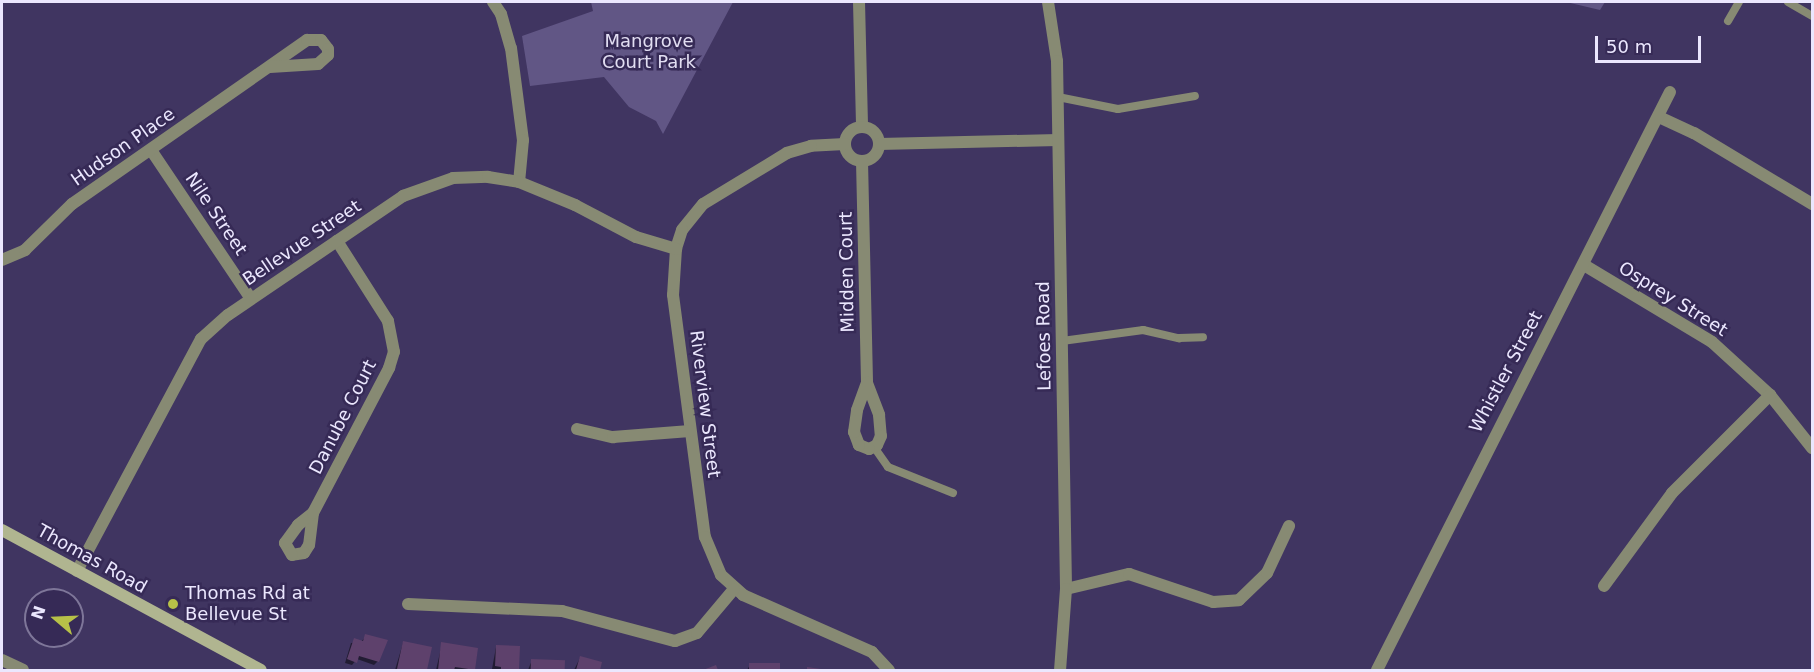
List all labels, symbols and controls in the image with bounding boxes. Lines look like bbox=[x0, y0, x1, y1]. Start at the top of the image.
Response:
scale bar bbox=[1598, 24, 1704, 62]
park label: Mangrove Court Park bbox=[602, 31, 696, 74]
text: 50 m bbox=[1606, 36, 1652, 57]
street label: Hudson Place bbox=[67, 103, 179, 191]
street label: Nile Street bbox=[180, 169, 252, 259]
street label: Bellevue Street bbox=[239, 195, 365, 291]
street label: Midden Court bbox=[835, 211, 859, 333]
street label: Osprey Street bbox=[1615, 257, 1731, 341]
street label: Lefoes Road bbox=[1032, 281, 1056, 391]
street label: Whistler Street bbox=[1465, 308, 1547, 436]
street label: Riverview Street bbox=[685, 329, 725, 479]
street label: Danube Court bbox=[305, 356, 381, 478]
street label: Thomas Road bbox=[33, 520, 151, 598]
place label: Thomas Rd at Bellevue St bbox=[185, 583, 310, 626]
north arrow bbox=[24, 588, 84, 648]
marker: Thomas Rd at Bellevue St bbox=[166, 597, 180, 611]
text: N bbox=[27, 603, 50, 622]

